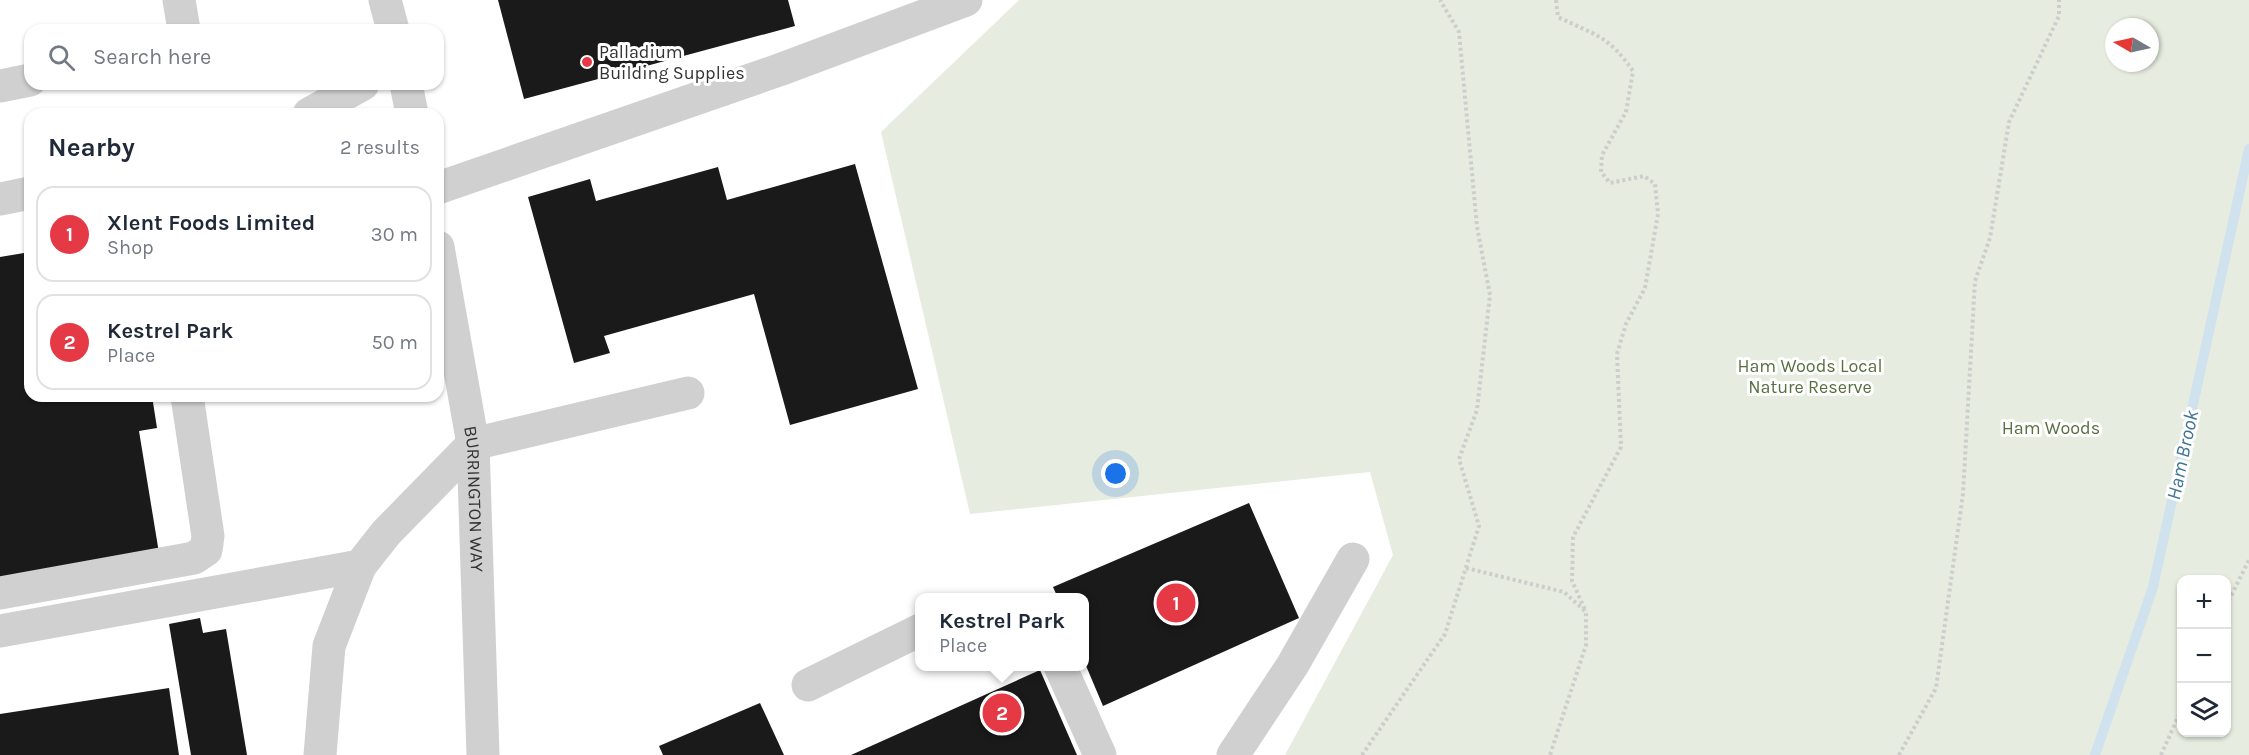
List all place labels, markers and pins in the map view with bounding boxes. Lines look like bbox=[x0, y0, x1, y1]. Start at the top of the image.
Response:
place label: Palladium Building Supplies bbox=[599, 41, 745, 84]
marker: Palladium Building Supplies bbox=[580, 55, 594, 69]
pin: 1 bbox=[1156, 580, 1196, 626]
pin: 2 bbox=[982, 690, 1022, 736]

